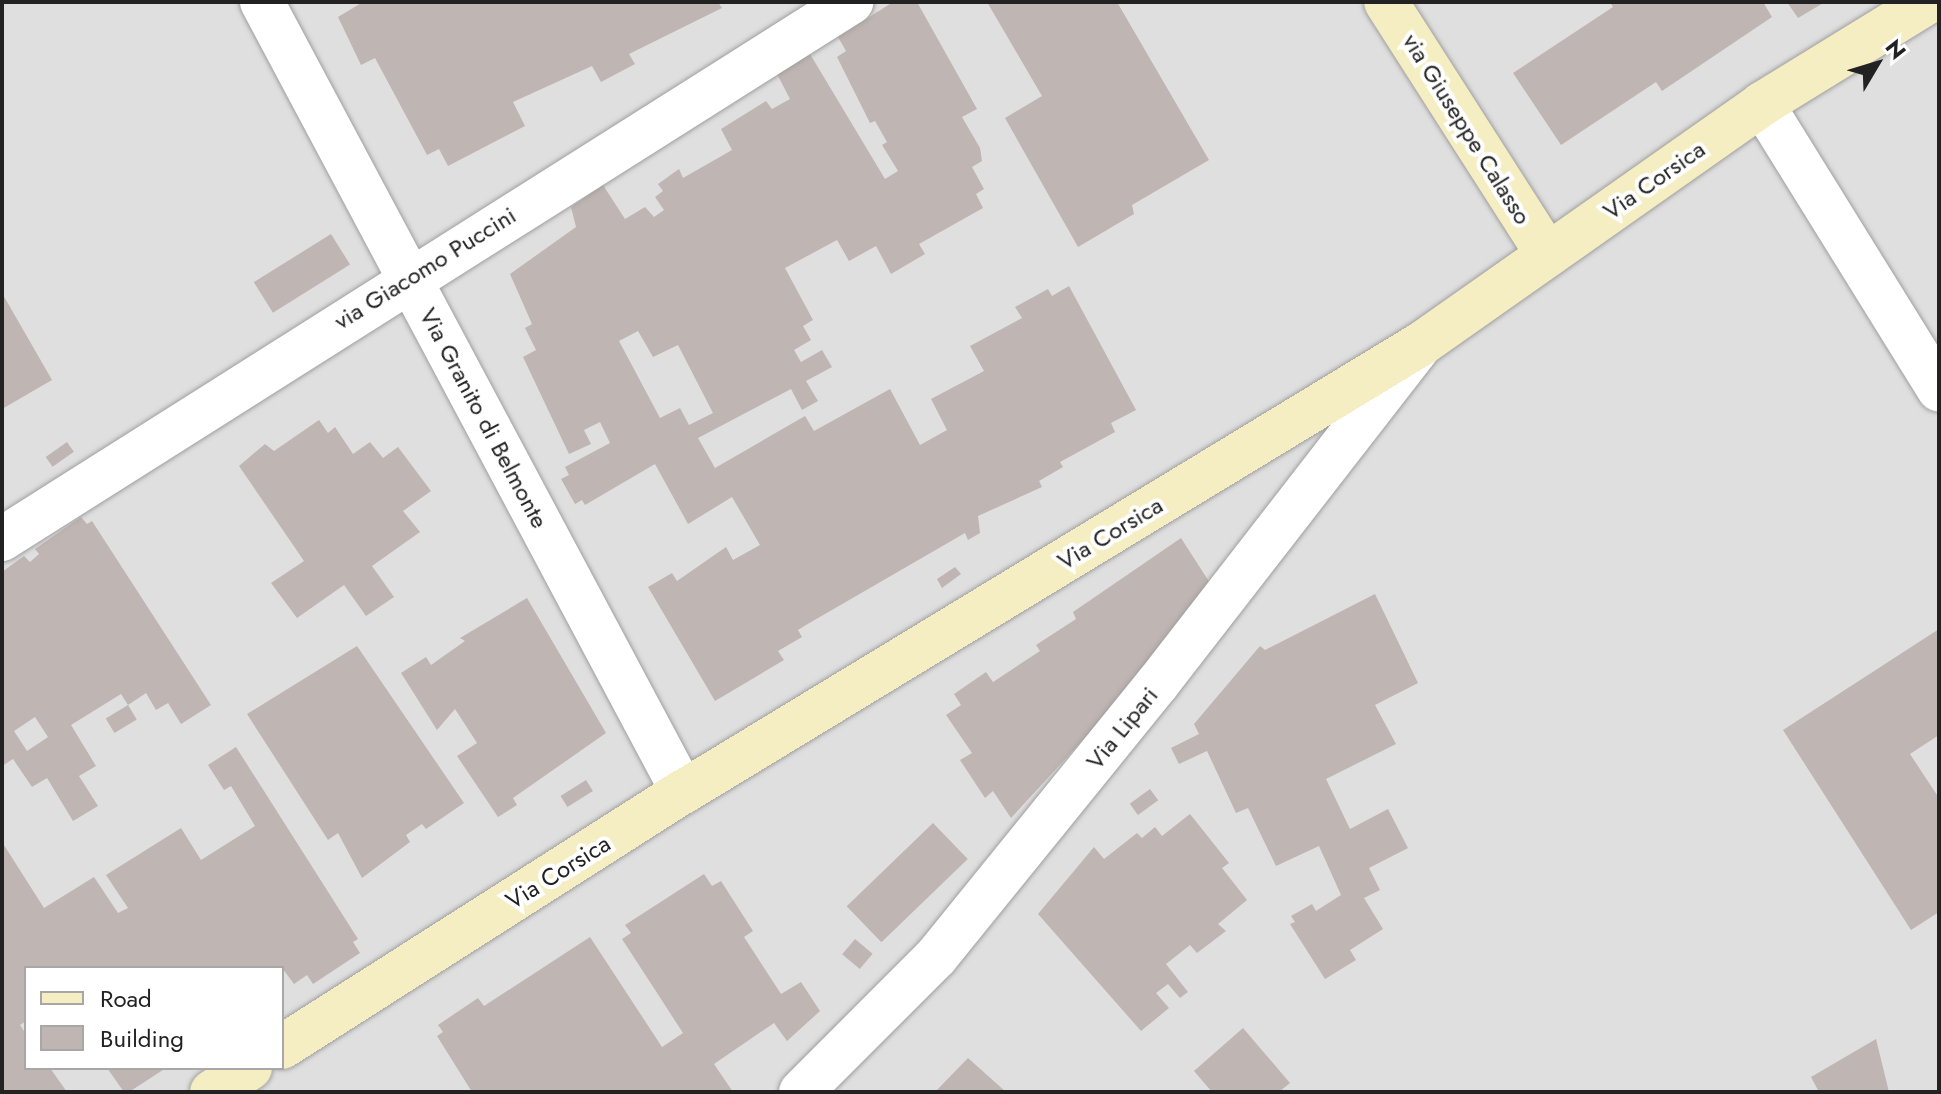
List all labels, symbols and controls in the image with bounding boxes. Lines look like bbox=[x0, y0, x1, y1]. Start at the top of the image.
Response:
north arrow bbox=[1837, 24, 1917, 104]
street label: via Giuseppe Calasso bbox=[1397, 28, 1537, 230]
text: N bbox=[1878, 32, 1914, 66]
street label: Via Corsica bbox=[1598, 134, 1710, 226]
street label: via Giacomo Puccini bbox=[329, 200, 521, 336]
street label: Via Granito di Belmonte bbox=[414, 303, 554, 533]
street label: Via Corsica bbox=[1052, 490, 1168, 576]
street label: Via Lipari bbox=[1080, 681, 1164, 775]
street label: Via Corsica bbox=[501, 829, 615, 915]
legend bbox=[24, 966, 284, 1070]
text: Road bbox=[100, 981, 152, 1016]
text: Building bbox=[100, 1021, 184, 1056]

